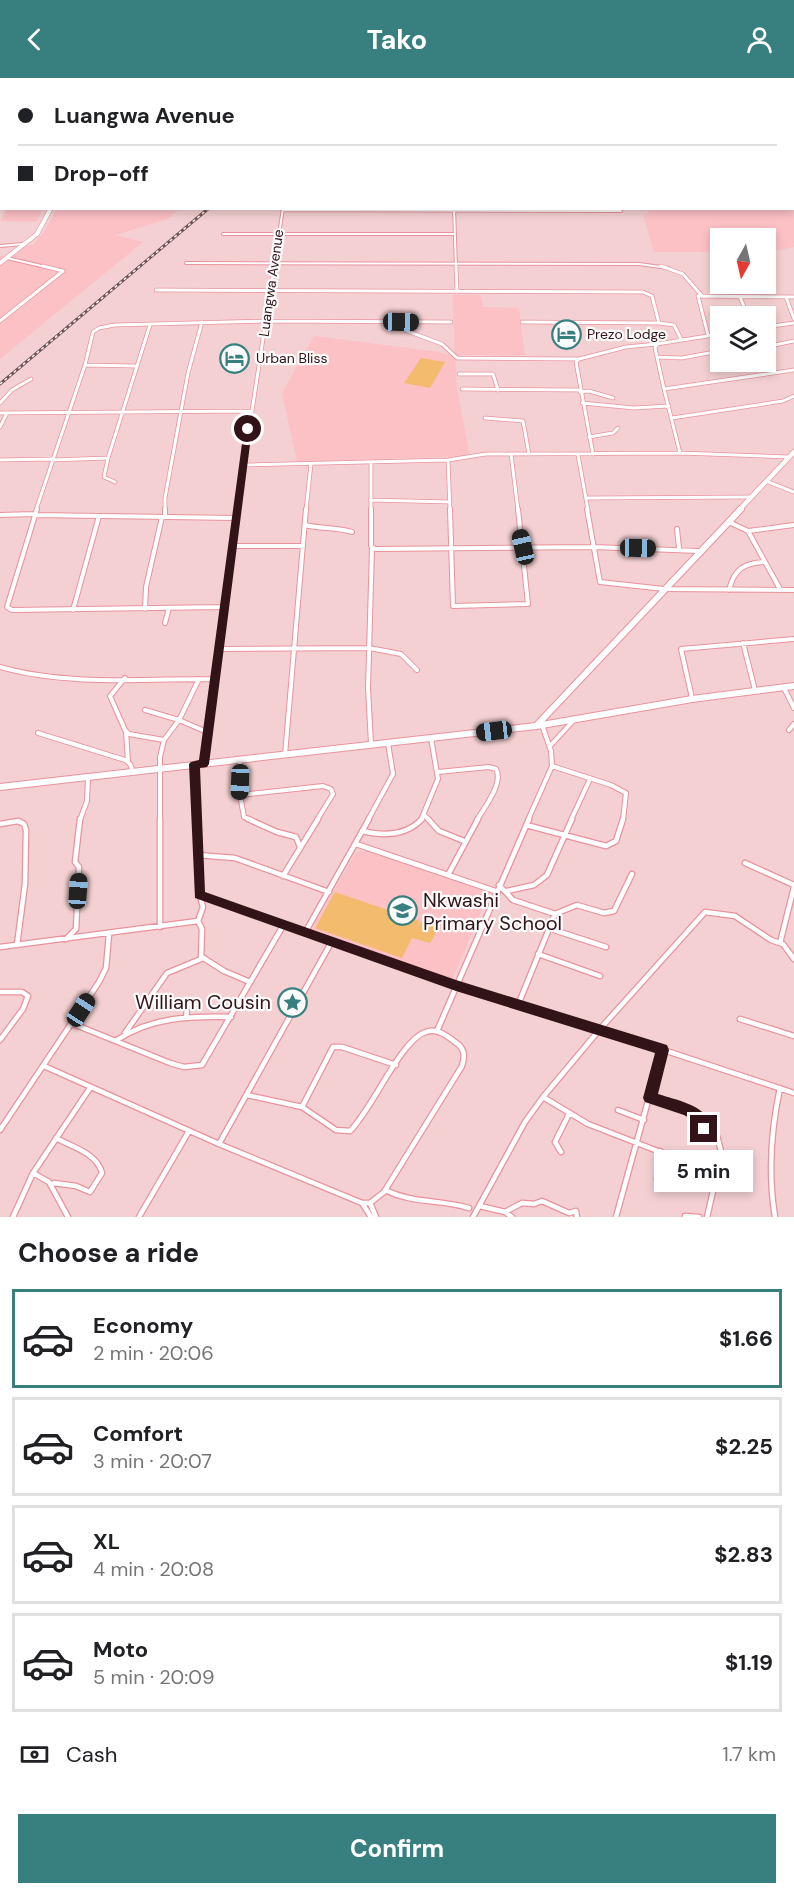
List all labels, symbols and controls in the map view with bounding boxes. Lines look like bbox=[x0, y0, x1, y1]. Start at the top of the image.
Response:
text: Tako bbox=[367, 22, 427, 57]
icon: back bbox=[18, 23, 51, 56]
icon: person bbox=[743, 23, 776, 56]
text: Luangwa Avenue bbox=[54, 101, 235, 130]
text: Drop-off bbox=[54, 159, 149, 188]
street label: Luangwa Avenue bbox=[255, 228, 287, 338]
north arrow bbox=[710, 228, 776, 294]
map controls bbox=[710, 228, 776, 372]
button: layers bbox=[710, 306, 776, 372]
car bbox=[383, 313, 419, 331]
hotel icon: Prezo Lodge bbox=[550, 318, 582, 350]
place label: Prezo Lodge bbox=[587, 325, 666, 343]
hotel icon: Urban Bliss bbox=[219, 342, 251, 374]
place label: Urban Bliss bbox=[256, 349, 327, 367]
route start bbox=[234, 415, 261, 442]
car bbox=[510, 527, 536, 567]
car bbox=[620, 539, 656, 557]
car bbox=[475, 720, 513, 742]
car bbox=[230, 764, 250, 800]
car bbox=[68, 872, 88, 910]
place label: Nkwashi Primary School bbox=[423, 887, 562, 936]
school or university icon: Nkwashi Primary School bbox=[386, 895, 418, 927]
place icon: William Cousin bbox=[276, 986, 308, 1018]
place label: William Cousin bbox=[135, 989, 271, 1015]
car bbox=[64, 990, 98, 1030]
route end bbox=[690, 1115, 717, 1142]
callout: 5 min bbox=[654, 1150, 754, 1192]
text: 5 min bbox=[677, 1158, 730, 1184]
text: Choose a ride bbox=[18, 1235, 199, 1270]
text: Economy bbox=[93, 1311, 193, 1340]
icon: car bbox=[21, 1312, 75, 1366]
text: $1.66 bbox=[719, 1324, 773, 1353]
text: 2 min · 20:06 bbox=[93, 1340, 214, 1366]
text: Comfort bbox=[93, 1419, 183, 1448]
icon: car bbox=[21, 1420, 75, 1474]
text: $2.25 bbox=[715, 1432, 773, 1461]
text: 3 min · 20:07 bbox=[93, 1448, 212, 1474]
text: XL bbox=[93, 1527, 120, 1556]
icon: car bbox=[21, 1528, 75, 1582]
text: $2.83 bbox=[714, 1540, 773, 1569]
text: 4 min · 20:08 bbox=[93, 1556, 214, 1582]
text: Moto bbox=[93, 1635, 148, 1664]
icon: car bbox=[21, 1636, 75, 1690]
text: $1.19 bbox=[725, 1648, 773, 1677]
text: 5 min · 20:09 bbox=[93, 1664, 215, 1690]
icon: cash bbox=[18, 1738, 51, 1771]
text: Cash bbox=[66, 1740, 117, 1769]
text: 1.7 km bbox=[723, 1741, 776, 1767]
button: Confirm bbox=[18, 1814, 776, 1883]

